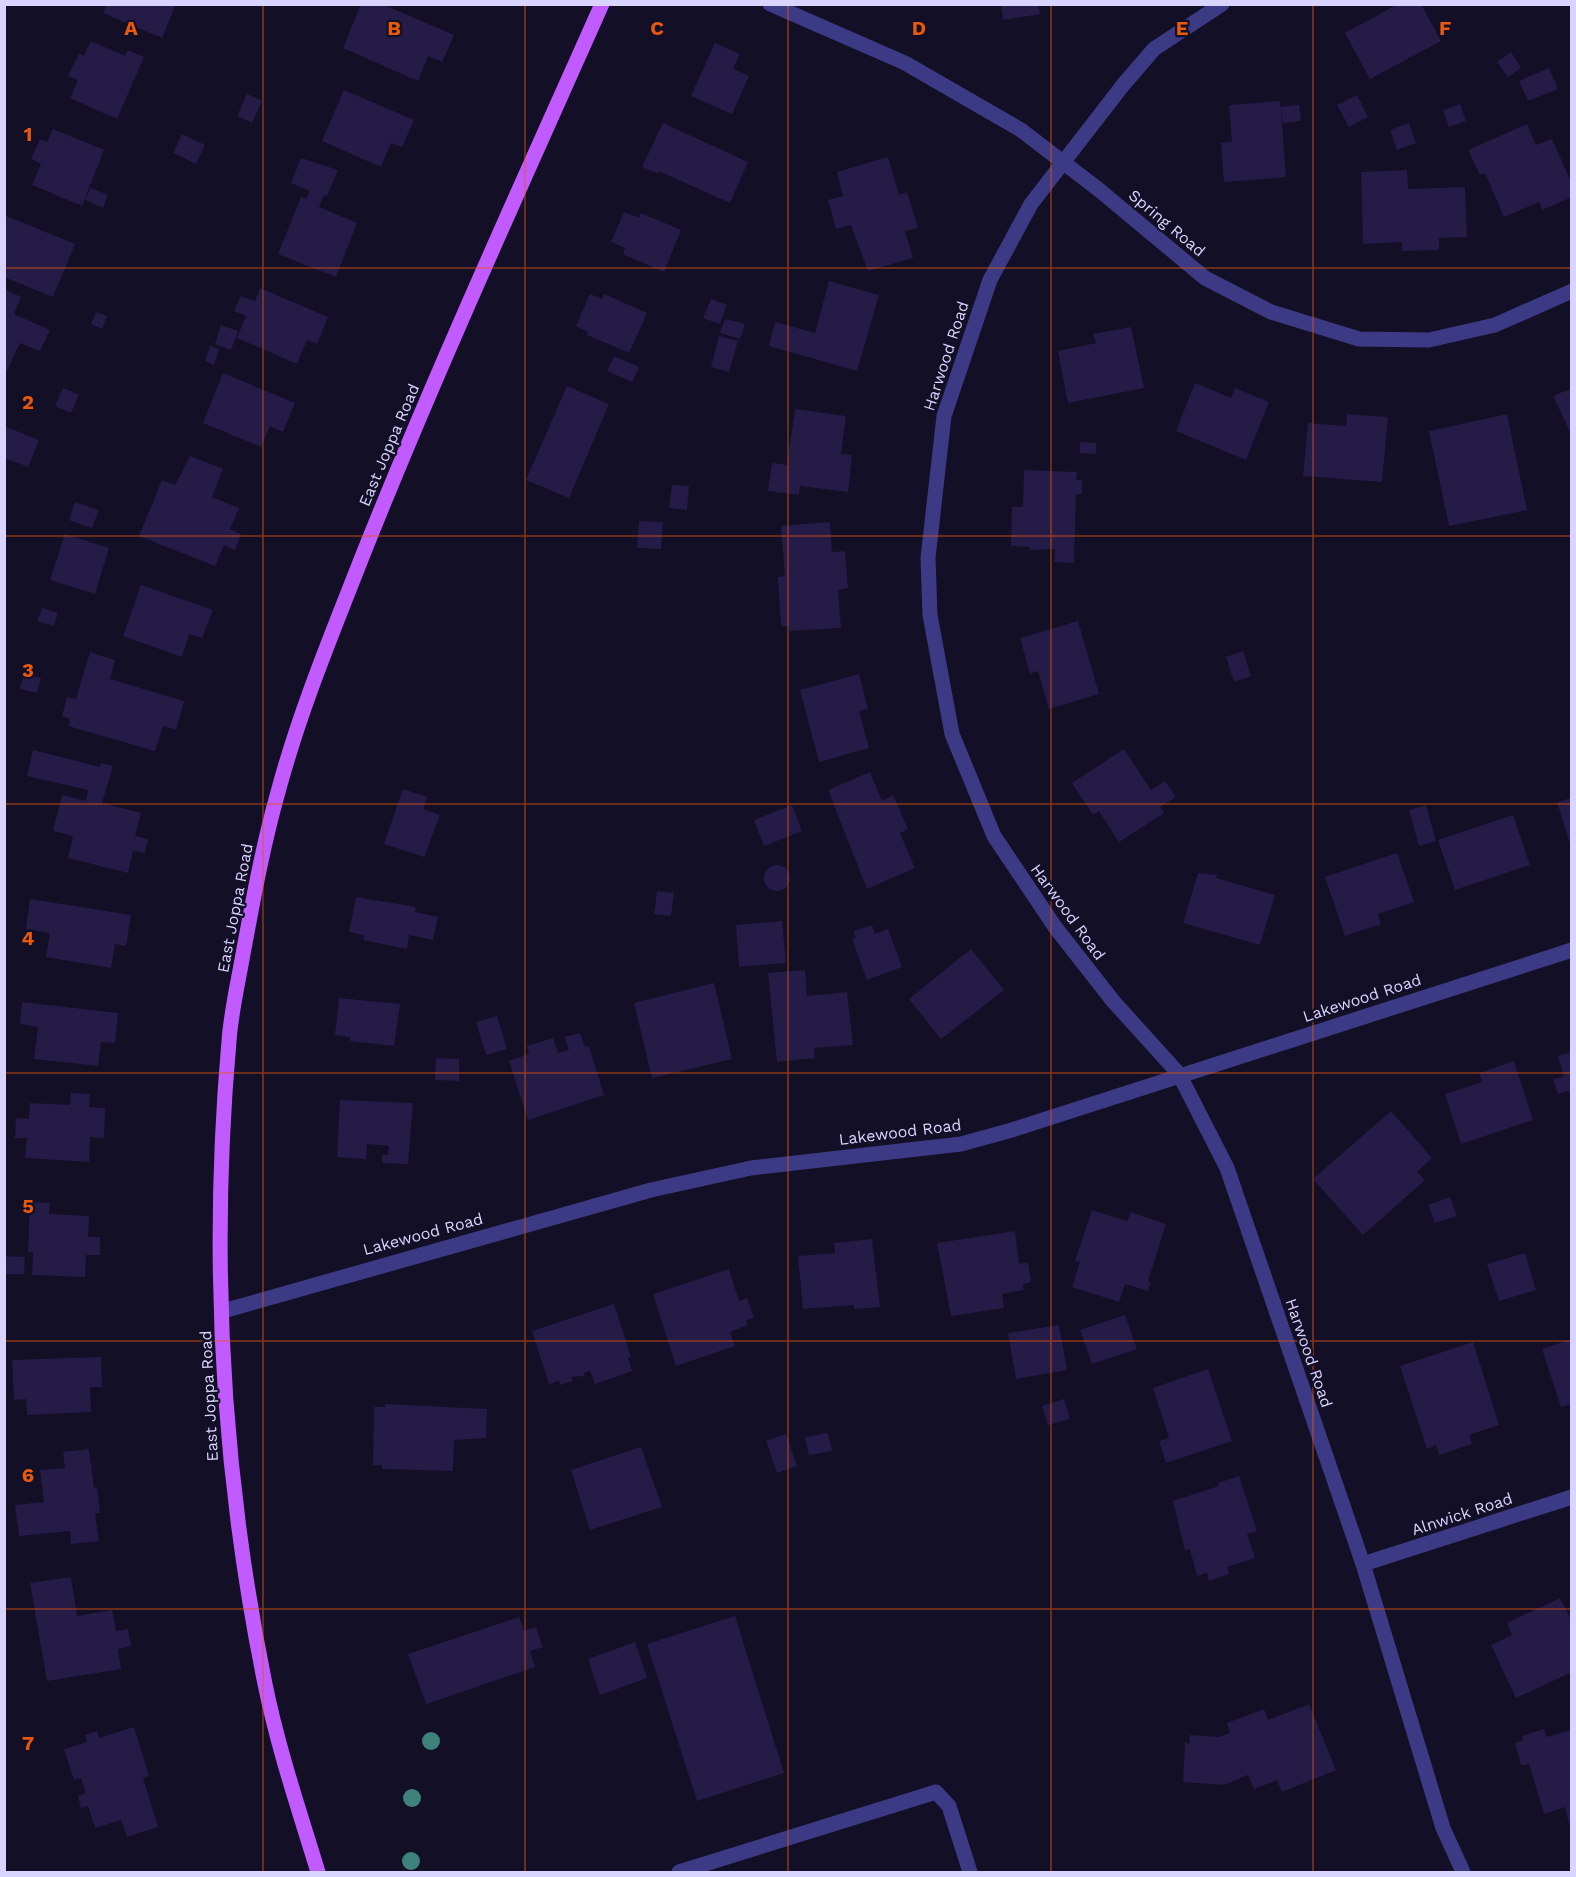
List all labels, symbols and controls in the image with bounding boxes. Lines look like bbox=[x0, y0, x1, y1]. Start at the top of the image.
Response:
text: A bbox=[124, 16, 138, 40]
text: B bbox=[387, 16, 401, 40]
text: C bbox=[650, 16, 664, 40]
text: D bbox=[912, 16, 926, 40]
text: E bbox=[1176, 16, 1188, 40]
text: F bbox=[1439, 16, 1451, 40]
text: 1 bbox=[24, 122, 32, 146]
street label: Spring Road bbox=[1125, 186, 1209, 260]
street label: Harwood Road bbox=[919, 299, 973, 413]
street label: East Joppa Road bbox=[355, 381, 423, 509]
text: 2 bbox=[22, 390, 34, 414]
text: 3 bbox=[22, 658, 34, 682]
street label: East Joppa Road bbox=[213, 842, 257, 974]
street label: Harwood Road bbox=[1027, 860, 1109, 964]
text: 4 bbox=[22, 926, 35, 950]
street label: Lakewood Road bbox=[1300, 970, 1424, 1026]
street label: Lakewood Road bbox=[838, 1115, 962, 1149]
text: 5 bbox=[22, 1194, 34, 1218]
street label: Lakewood Road bbox=[361, 1209, 485, 1259]
street label: Harwood Road bbox=[1281, 1296, 1337, 1410]
street label: East Joppa Road bbox=[196, 1330, 222, 1462]
text: 6 bbox=[22, 1463, 34, 1487]
street label: Alnwick Road bbox=[1409, 1489, 1515, 1539]
text: 7 bbox=[22, 1731, 34, 1755]

